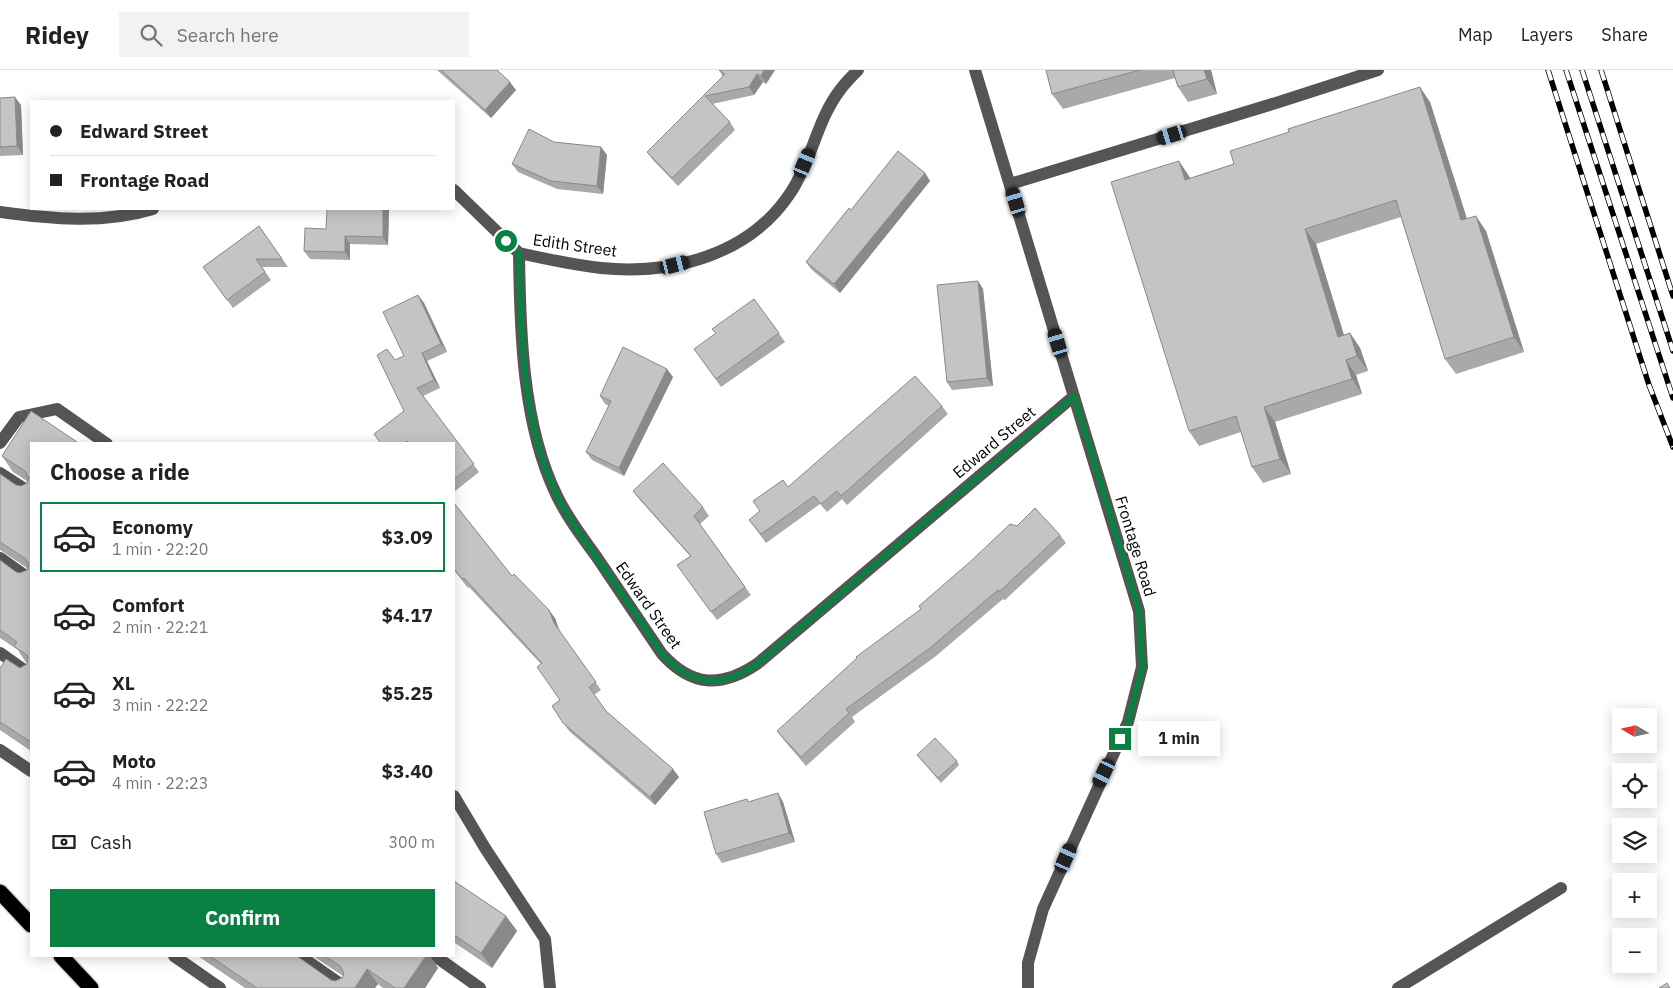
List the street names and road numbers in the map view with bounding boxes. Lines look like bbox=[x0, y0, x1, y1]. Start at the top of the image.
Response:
street label: Edith Street bbox=[532, 229, 618, 261]
street label: Edward Street bbox=[949, 402, 1039, 482]
street label: Frontage Road bbox=[1111, 493, 1161, 599]
street label: Edward Street bbox=[612, 558, 686, 652]

